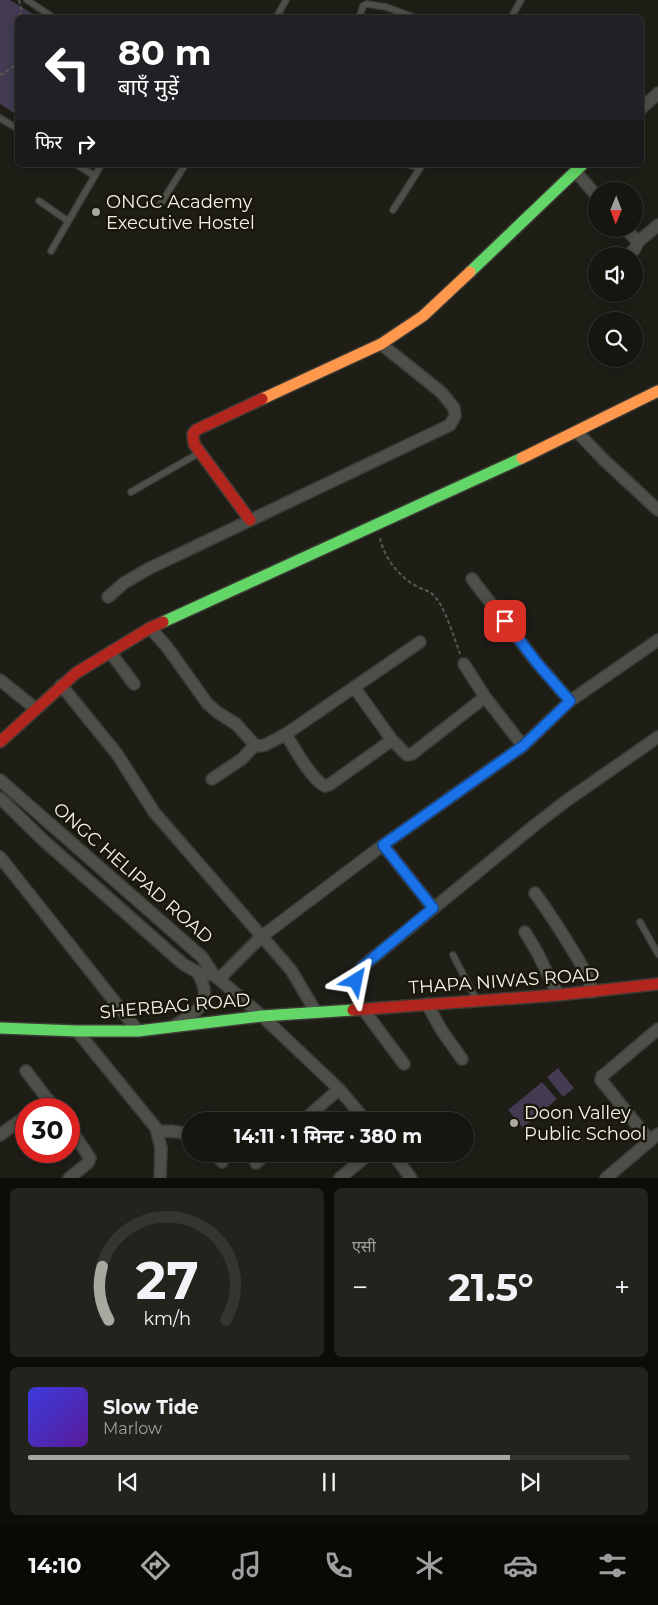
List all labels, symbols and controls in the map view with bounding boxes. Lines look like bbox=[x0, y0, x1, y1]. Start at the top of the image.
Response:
text: 80 m bbox=[118, 31, 212, 74]
icon: left bbox=[35, 35, 100, 100]
text: बाएँ मुड़ें bbox=[118, 74, 179, 101]
icon: right bbox=[72, 130, 100, 158]
text: फिर bbox=[35, 131, 62, 154]
north arrow bbox=[588, 182, 642, 238]
map controls bbox=[588, 182, 643, 367]
place label: ONGC Academy Executive Hostel bbox=[106, 191, 255, 234]
marker: ONGC Academy Executive Hostel bbox=[90, 206, 102, 218]
button: sound bbox=[588, 247, 643, 302]
button: search bbox=[588, 312, 643, 367]
pin bbox=[484, 600, 526, 642]
icon: arrive bbox=[491, 607, 519, 635]
street label: ONGC HELIPAD ROAD bbox=[49, 798, 217, 948]
position arrow bbox=[329, 954, 381, 1006]
street label: THAPA NIWAS ROAD bbox=[408, 963, 600, 999]
street label: SHERBAG ROAD bbox=[99, 988, 251, 1024]
speed limit sign: 30 bbox=[15, 1098, 80, 1163]
place label: Doon Valley Public School bbox=[524, 1102, 646, 1145]
marker: Doon Valley Public School bbox=[508, 1117, 520, 1129]
text: 14:11 · 1 मिनट · 380 m bbox=[234, 1125, 422, 1148]
text: एसी bbox=[352, 1237, 376, 1256]
text: 27 bbox=[136, 1249, 198, 1312]
text: 21.5° bbox=[448, 1264, 534, 1311]
text: − bbox=[352, 1270, 368, 1304]
text: + bbox=[614, 1270, 630, 1304]
text: km/h bbox=[143, 1308, 191, 1329]
text: Slow Tide bbox=[103, 1396, 199, 1419]
text: Marlow bbox=[103, 1419, 162, 1438]
icon: previous bbox=[114, 1468, 142, 1496]
icon: pause bbox=[315, 1468, 343, 1496]
icon: next bbox=[516, 1468, 544, 1496]
icon: directions bbox=[138, 1548, 173, 1583]
icon: music bbox=[229, 1548, 264, 1583]
icon: phone bbox=[321, 1548, 356, 1583]
icon: climate bbox=[412, 1548, 447, 1583]
icon: car bbox=[503, 1548, 538, 1583]
icon: filters bbox=[595, 1548, 630, 1583]
text: 14:10 bbox=[28, 1552, 81, 1579]

